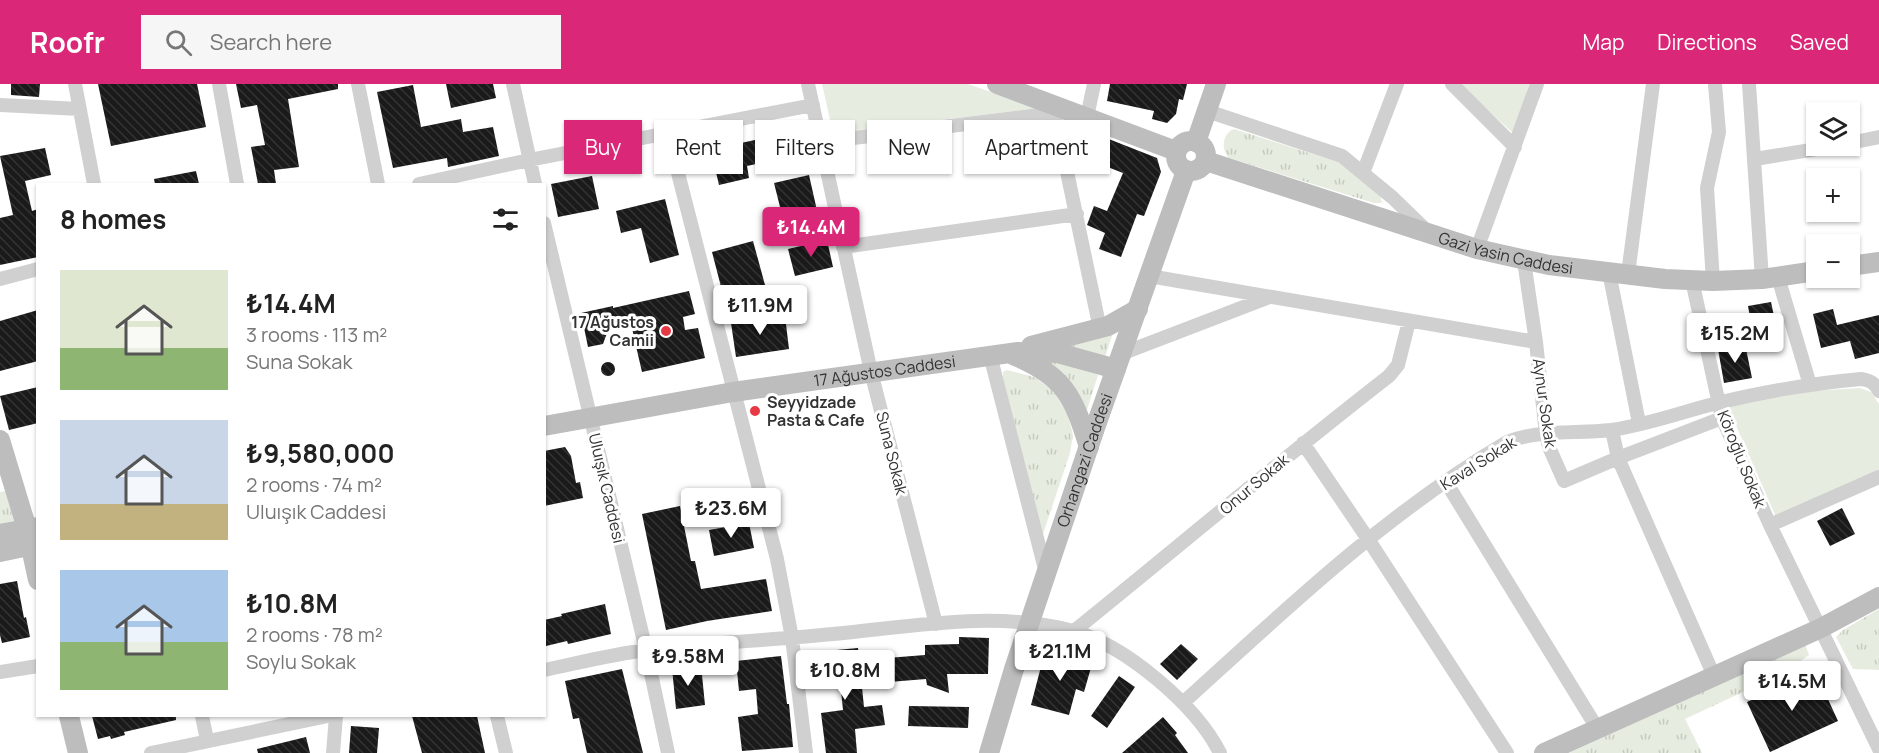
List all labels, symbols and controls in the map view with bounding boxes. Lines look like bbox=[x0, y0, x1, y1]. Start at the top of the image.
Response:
search box bbox=[141, 15, 561, 69]
text: Roofr bbox=[30, 23, 105, 61]
icon: search bbox=[162, 26, 195, 59]
text: Search here bbox=[210, 27, 332, 57]
text: Map bbox=[1583, 28, 1624, 56]
text: Directions bbox=[1657, 28, 1757, 56]
text: Saved bbox=[1790, 28, 1849, 56]
map controls bbox=[1806, 102, 1860, 288]
button: layers bbox=[1806, 102, 1860, 156]
chip: Buy bbox=[564, 120, 642, 174]
chip: Rent bbox=[654, 120, 743, 174]
chip: Filters bbox=[755, 120, 855, 174]
chip: New bbox=[867, 120, 952, 174]
chip: Apartment bbox=[964, 120, 1110, 174]
button: + bbox=[1806, 168, 1860, 222]
text: 8 homes bbox=[60, 201, 166, 237]
icon: filters bbox=[489, 203, 522, 236]
pin: ₺14.4M bbox=[762, 207, 860, 258]
text: ₺14.4M bbox=[776, 213, 846, 240]
street label: Gazi Yasin Caddesi bbox=[1436, 226, 1574, 279]
button: − bbox=[1806, 234, 1860, 288]
text: ₺14.4M bbox=[246, 285, 336, 321]
pin: ₺11.9M bbox=[711, 285, 809, 336]
text: ₺11.9M bbox=[727, 291, 793, 318]
icon: home bbox=[108, 294, 180, 366]
place label: 17 Ağustos Camii bbox=[571, 311, 654, 351]
pin: ₺15.2M bbox=[1686, 313, 1784, 364]
text: ₺15.2M bbox=[1701, 319, 1769, 346]
text: 3 rooms · 113 m² bbox=[246, 321, 387, 348]
marker: 17 Ağustos Camii bbox=[659, 324, 673, 338]
text: Suna Sokak bbox=[246, 348, 352, 375]
street label: 17 Ağustos Caddesi bbox=[812, 350, 957, 392]
street label: Aynur Sokak bbox=[1528, 357, 1562, 450]
street label: Orhangazi Caddesi bbox=[1051, 390, 1117, 530]
place label: Seyyidzade Pasta & Cafe bbox=[767, 391, 865, 431]
marker: Seyyidzade Pasta & Cafe bbox=[748, 404, 762, 418]
street label: Köroğlu Sokak bbox=[1712, 407, 1772, 512]
street label: Suna Sokak bbox=[871, 409, 913, 498]
street label: Kaval Sokak bbox=[1436, 430, 1521, 495]
street label: Uluışık Caddesi bbox=[584, 431, 630, 545]
text: ₺9,580,000 bbox=[246, 435, 395, 471]
icon: home bbox=[108, 444, 180, 516]
street label: Onur Sokak bbox=[1215, 448, 1294, 519]
text: 2 rooms · 74 m² bbox=[246, 471, 382, 498]
pin: ₺23.6M bbox=[682, 488, 780, 539]
text: ₺23.6M bbox=[695, 494, 767, 521]
text: Uluışık Caddesi bbox=[246, 498, 386, 525]
text: ₺10.8M bbox=[246, 585, 338, 621]
icon: home bbox=[108, 594, 180, 666]
text: 2 rooms · 78 m² bbox=[246, 621, 383, 648]
pin: ₺21.1M bbox=[1011, 631, 1109, 682]
pin: ₺9.58M bbox=[639, 636, 737, 687]
text: ₺21.1M bbox=[1029, 637, 1091, 664]
text: ₺9.58M bbox=[652, 642, 724, 669]
text: Soylu Sokak bbox=[246, 648, 356, 675]
pin: ₺10.8M bbox=[796, 650, 894, 701]
text: ₺10.8M bbox=[810, 656, 880, 683]
pin: ₺14.5M bbox=[1743, 661, 1841, 712]
text: ₺14.5M bbox=[1758, 667, 1826, 694]

